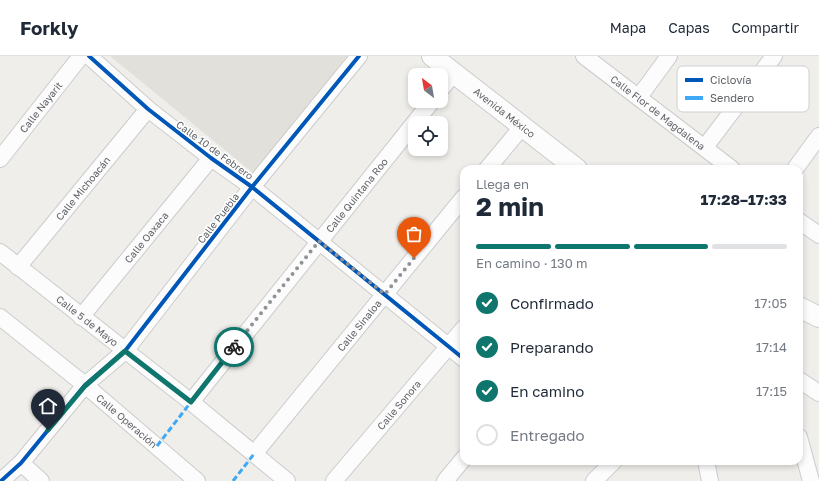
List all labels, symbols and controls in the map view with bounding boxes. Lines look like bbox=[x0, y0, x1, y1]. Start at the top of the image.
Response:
text: Forkly bbox=[20, 16, 78, 39]
text: Mapa bbox=[610, 19, 646, 36]
text: Capas bbox=[668, 19, 710, 36]
text: Compartir bbox=[732, 19, 799, 36]
legend bbox=[677, 66, 809, 112]
north arrow bbox=[408, 68, 448, 108]
map controls bbox=[408, 68, 448, 156]
street label: Calle Flor de Magdalena bbox=[608, 72, 708, 152]
text: Ciclovía bbox=[710, 73, 752, 86]
street label: Calle Nayarit bbox=[17, 79, 65, 135]
street label: Avenida México bbox=[472, 85, 538, 140]
text: Sendero bbox=[710, 91, 755, 104]
button: locate bbox=[408, 116, 448, 156]
street label: Calle 10 de Febrero bbox=[174, 118, 256, 182]
street label: Calle Michoacán bbox=[53, 154, 113, 223]
street label: Calle Quintana Roo bbox=[323, 155, 390, 235]
text: Llega en bbox=[476, 176, 529, 192]
street label: Calle Puebla bbox=[195, 190, 241, 246]
text: 17:28–17:33 bbox=[701, 190, 787, 208]
text: 2 min bbox=[476, 191, 544, 222]
street label: Calle Oaxaca bbox=[122, 209, 171, 265]
pin bbox=[397, 217, 431, 258]
icon: bag bbox=[403, 223, 425, 245]
text: En camino · 130 m bbox=[476, 255, 588, 271]
icon: check bbox=[476, 292, 498, 314]
street label: Calle 5 de Mayo bbox=[54, 293, 121, 349]
text: Confirmado bbox=[510, 294, 594, 312]
text: 17:05 bbox=[754, 295, 787, 311]
street label: Calle Sinaloa bbox=[335, 297, 384, 354]
courier bbox=[214, 327, 254, 367]
icon: bike bbox=[223, 336, 245, 358]
icon: check bbox=[476, 336, 498, 358]
text: Preparando bbox=[510, 338, 594, 356]
text: 17:14 bbox=[756, 339, 787, 355]
street label: Calle Sonora bbox=[374, 378, 423, 432]
icon: check bbox=[476, 380, 498, 402]
text: En camino bbox=[510, 382, 584, 400]
text: 17:15 bbox=[756, 383, 787, 399]
pin bbox=[31, 389, 65, 430]
street label: Calle Operación bbox=[94, 392, 160, 450]
icon: home bbox=[37, 395, 59, 417]
text: Entregado bbox=[510, 426, 585, 444]

